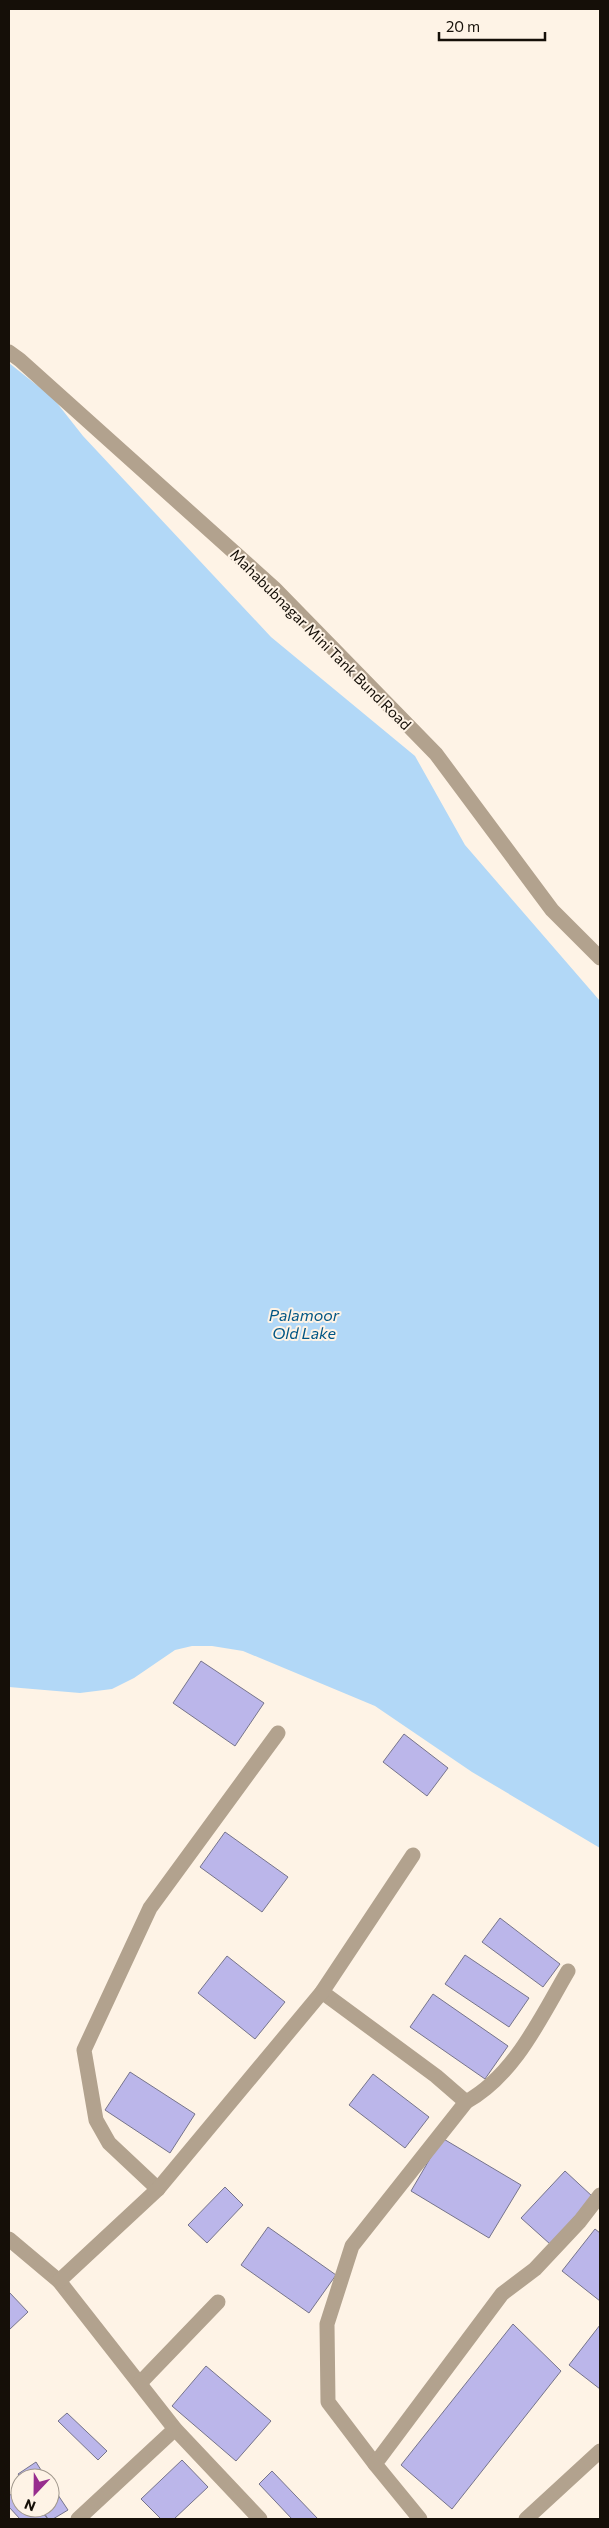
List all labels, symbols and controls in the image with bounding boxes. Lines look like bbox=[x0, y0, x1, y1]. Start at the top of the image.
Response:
scale bar bbox=[439, 10, 545, 42]
text: 20 m bbox=[446, 17, 480, 35]
street label: Mahabubnagar Mini Tank Bund Road bbox=[227, 545, 415, 733]
water label: Palamoor Old Lake bbox=[269, 1305, 340, 1342]
north arrow bbox=[10, 2468, 60, 2518]
text: N bbox=[22, 2496, 38, 2515]

